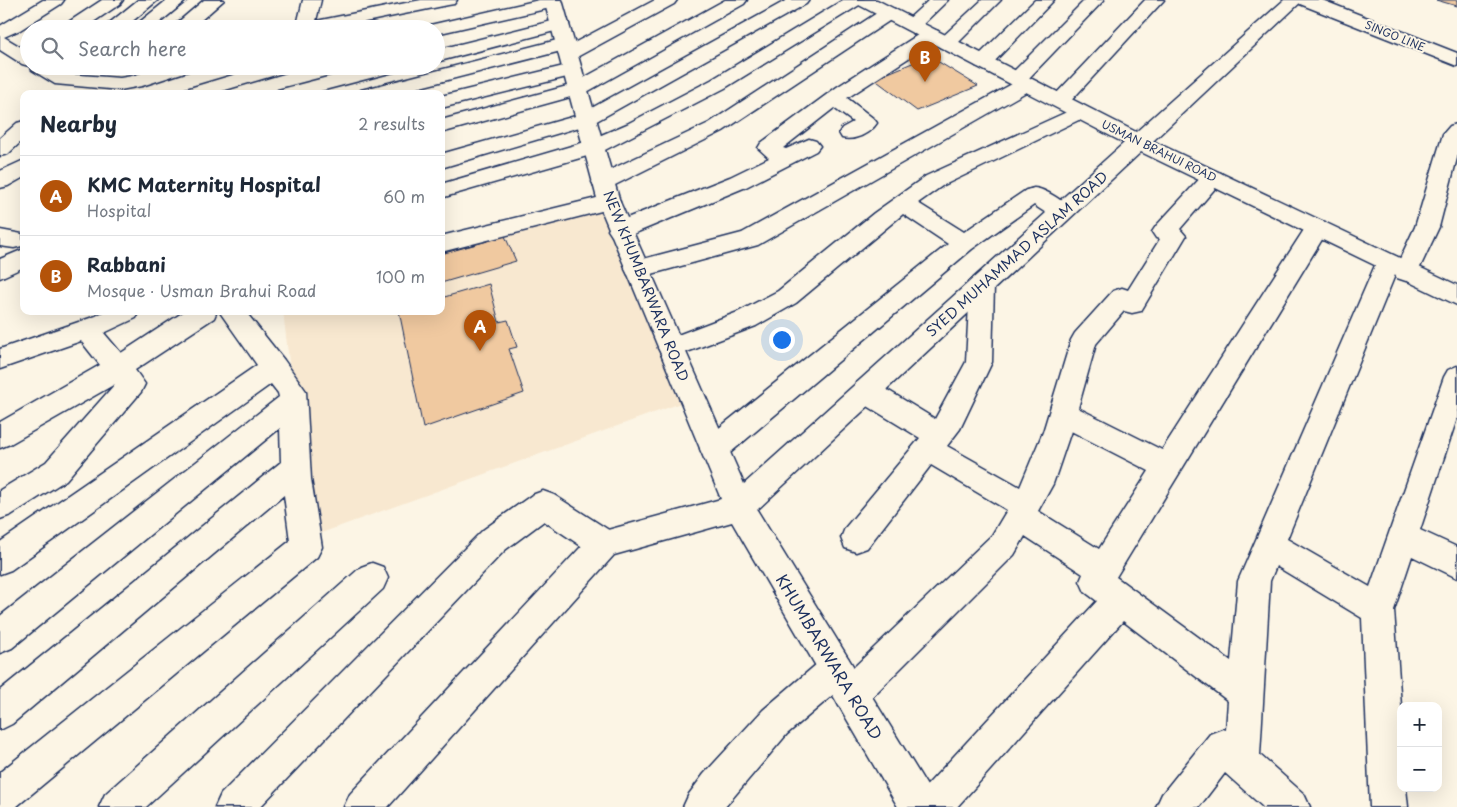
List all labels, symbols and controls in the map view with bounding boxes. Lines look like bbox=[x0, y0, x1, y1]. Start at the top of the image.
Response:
street label: SINGO LINE bbox=[1362, 16, 1428, 55]
search box bbox=[20, 20, 445, 75]
icon: search bbox=[38, 34, 66, 62]
text: Search here bbox=[78, 34, 187, 62]
pin: B bbox=[909, 41, 941, 82]
text: Nearby bbox=[40, 107, 117, 139]
text: 2 results bbox=[358, 111, 425, 135]
street label: USMAN BRAHUI ROAD bbox=[1099, 115, 1220, 186]
street label: SYED MUHAMMAD ASLAM ROAD bbox=[921, 166, 1112, 341]
text: KMC Maternity Hospital bbox=[87, 170, 321, 198]
text: A bbox=[50, 184, 62, 208]
text: 60 m bbox=[383, 184, 425, 208]
street label: NEW KHUMBARWARA ROAD bbox=[598, 187, 694, 384]
text: Hospital bbox=[87, 198, 151, 222]
text: Rabbani bbox=[87, 250, 166, 278]
text: B bbox=[51, 264, 61, 288]
text: 100 m bbox=[376, 264, 425, 288]
text: Mosque · Usman Brahui Road bbox=[87, 278, 316, 302]
pin: A bbox=[464, 310, 496, 351]
your location bbox=[769, 327, 795, 353]
street label: KHUMBARWARA ROAD bbox=[771, 569, 889, 744]
map controls bbox=[1397, 702, 1442, 792]
button: + bbox=[1397, 702, 1442, 747]
button: − bbox=[1397, 747, 1442, 792]

